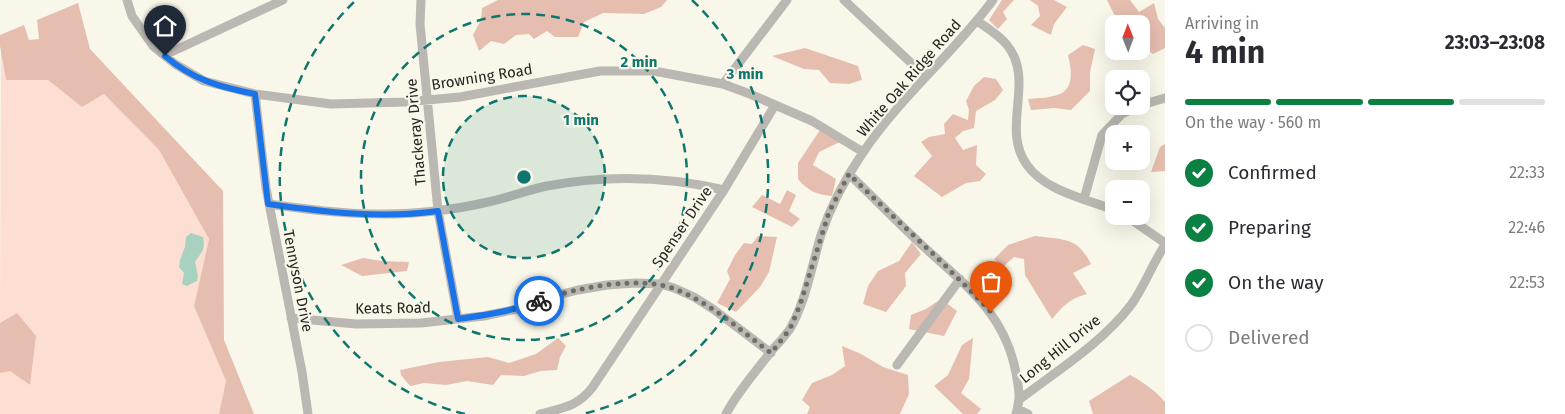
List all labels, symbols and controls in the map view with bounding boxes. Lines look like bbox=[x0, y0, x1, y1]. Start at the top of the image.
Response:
pin bbox=[144, 5, 186, 56]
icon: home bbox=[151, 12, 179, 40]
text: Arriving in bbox=[1185, 14, 1259, 33]
north arrow bbox=[1105, 15, 1150, 60]
map controls bbox=[1105, 15, 1150, 225]
street label: White Oak Ridge Road bbox=[853, 16, 965, 140]
text: 23:03–23:08 bbox=[1445, 31, 1545, 54]
text: 4 min bbox=[1185, 33, 1265, 71]
text: 2 min bbox=[621, 53, 657, 71]
street label: Browning Road bbox=[430, 60, 534, 94]
text: 3 min bbox=[726, 65, 763, 83]
button: locate bbox=[1105, 70, 1150, 115]
street label: Thackeray Drive bbox=[402, 78, 430, 186]
text: 1 min bbox=[563, 111, 599, 129]
text: On the way · 560 m bbox=[1185, 113, 1321, 132]
button: + bbox=[1105, 125, 1150, 170]
icon: check bbox=[1185, 159, 1213, 187]
text: Confirmed bbox=[1228, 161, 1317, 184]
text: 22:33 bbox=[1509, 163, 1545, 182]
centre of rings bbox=[515, 168, 533, 186]
button: − bbox=[1105, 180, 1150, 225]
street label: Spenser Drive bbox=[648, 183, 716, 271]
icon: check bbox=[1185, 214, 1213, 242]
text: Preparing bbox=[1228, 216, 1311, 239]
text: 22:46 bbox=[1508, 218, 1545, 237]
street label: Tennyson Drive bbox=[279, 228, 317, 334]
pin bbox=[970, 261, 1012, 312]
icon: bag bbox=[977, 268, 1005, 296]
icon: check bbox=[1185, 269, 1213, 297]
text: On the way bbox=[1228, 271, 1324, 294]
text: 22:53 bbox=[1509, 273, 1545, 292]
courier bbox=[514, 276, 564, 326]
icon: bike bbox=[525, 287, 553, 315]
street label: Keats Road bbox=[355, 298, 431, 318]
street label: Long Hill Drive bbox=[1016, 311, 1104, 387]
text: Delivered bbox=[1228, 326, 1310, 349]

